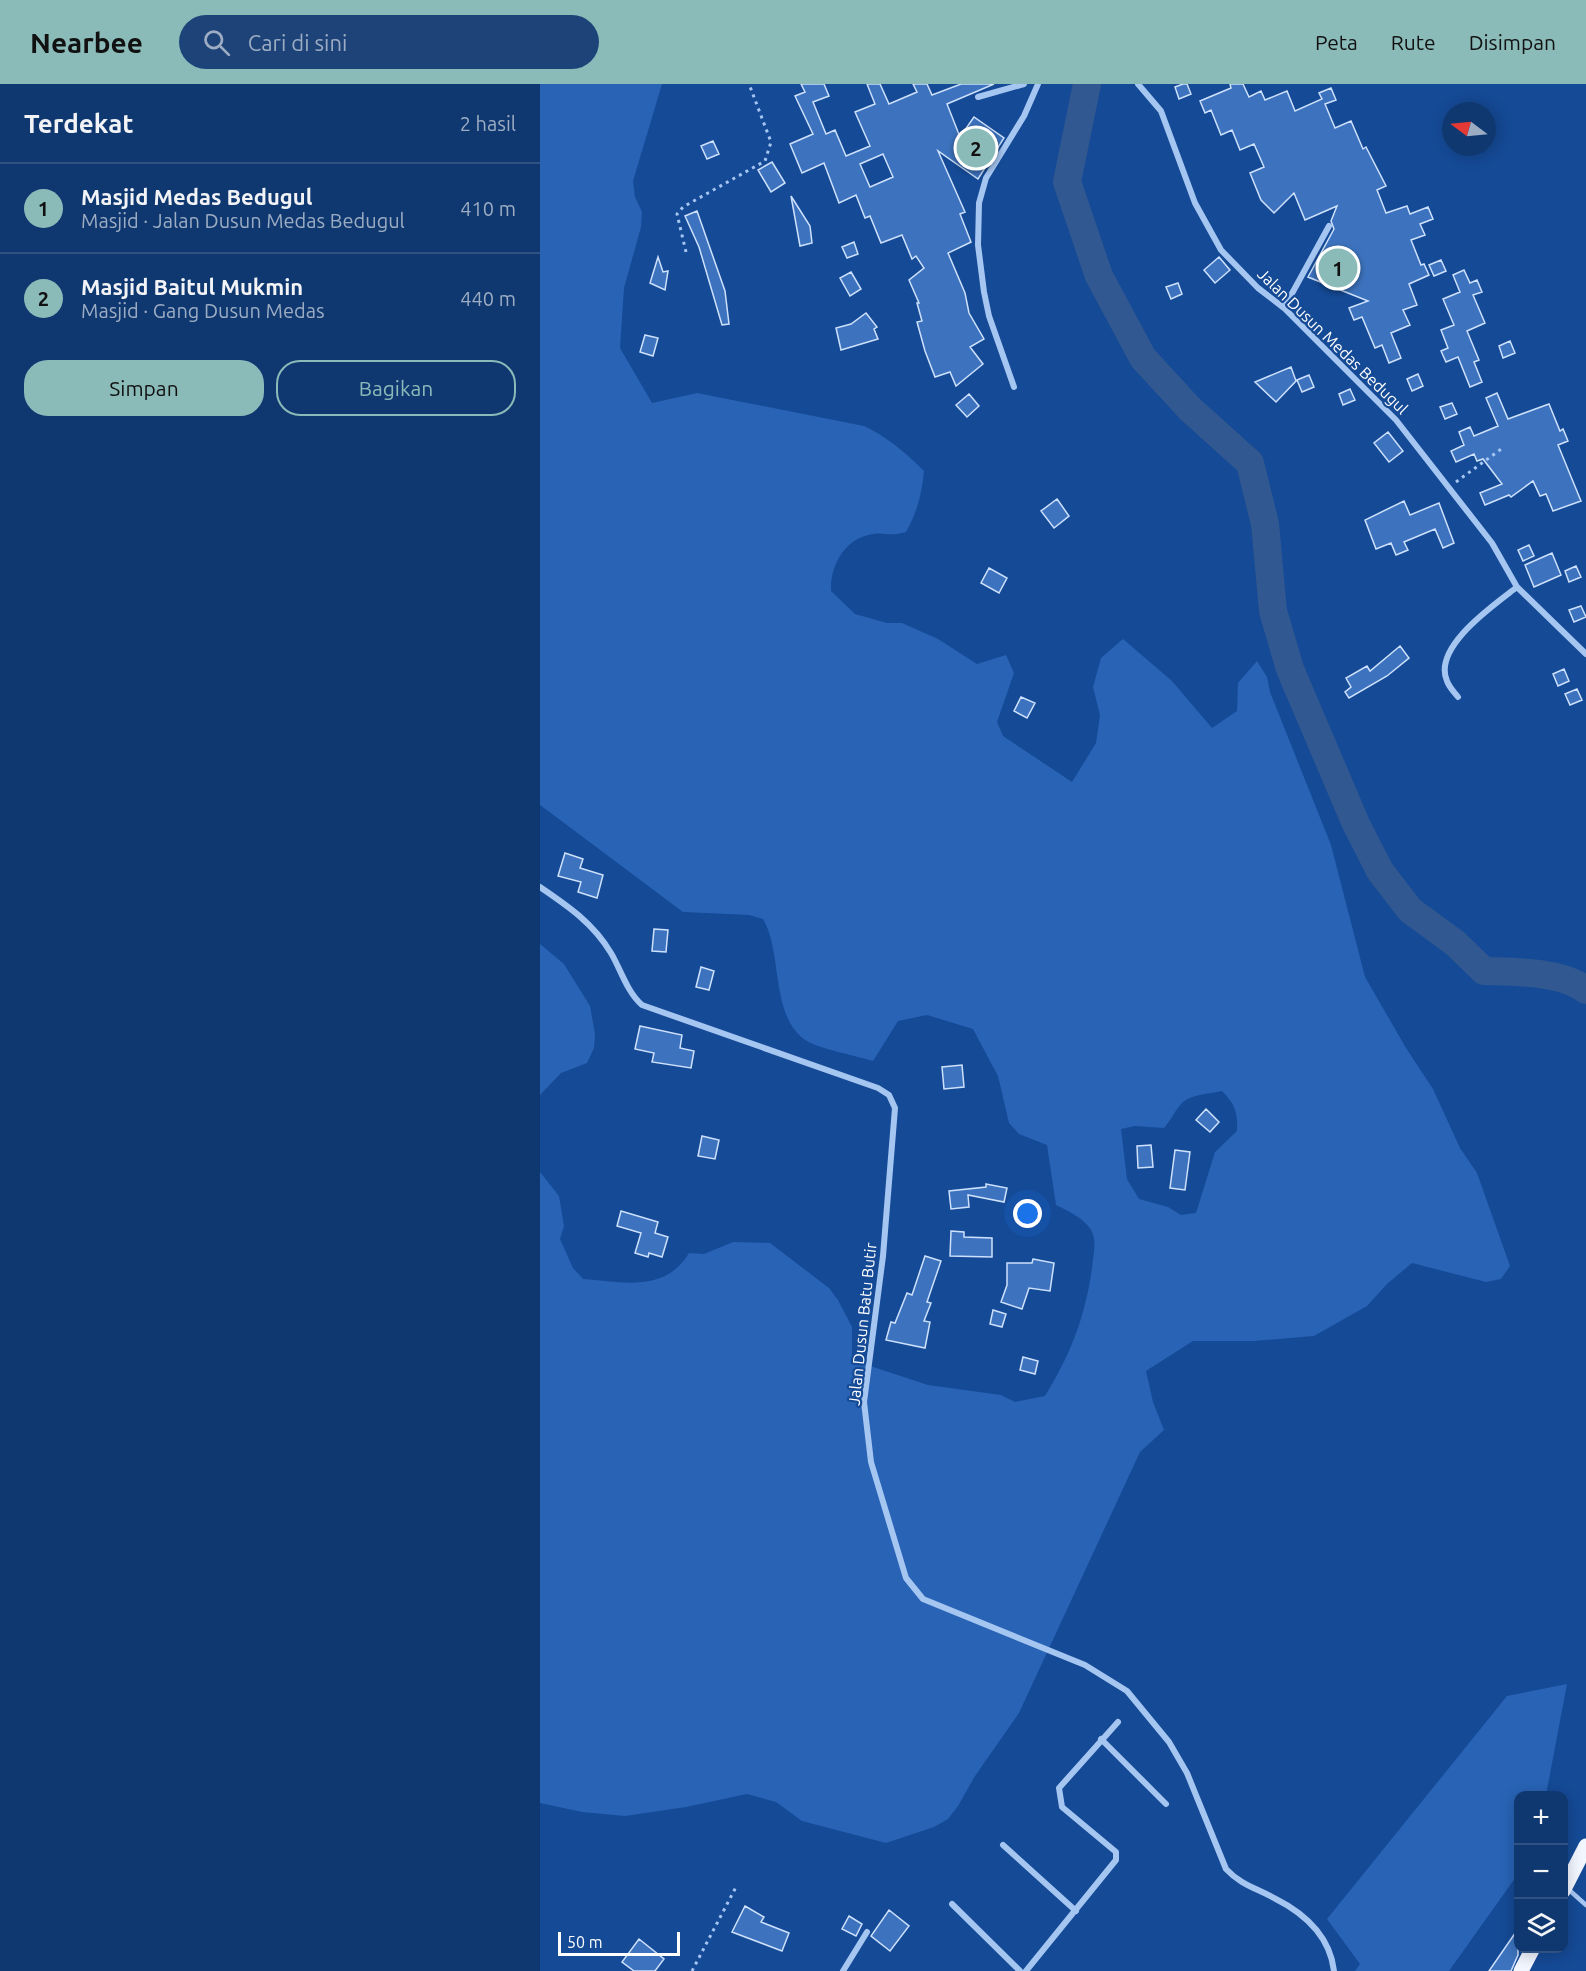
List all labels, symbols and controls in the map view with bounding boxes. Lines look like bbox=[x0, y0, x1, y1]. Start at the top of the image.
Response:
search box bbox=[179, 15, 599, 69]
icon: search bbox=[200, 26, 233, 59]
text: Nearbee bbox=[30, 27, 143, 58]
text: Cari di sini bbox=[248, 30, 347, 55]
text: Peta bbox=[1315, 30, 1358, 54]
text: Rute bbox=[1391, 30, 1436, 54]
text: Disimpan bbox=[1469, 30, 1556, 54]
north arrow bbox=[1442, 102, 1496, 156]
text: Terdekat bbox=[24, 109, 134, 138]
text: 2 hasil bbox=[460, 112, 516, 135]
pin: 2 bbox=[956, 126, 996, 170]
text: Masjid Medas Bedugul bbox=[81, 184, 312, 209]
text: 1 bbox=[38, 197, 49, 220]
text: 410 m bbox=[460, 197, 516, 220]
text: Masjid · Jalan Dusun Medas Bedugul bbox=[81, 209, 405, 232]
pin: 1 bbox=[1318, 246, 1358, 291]
street label: Jalan Dusun Medas Bedugul bbox=[1254, 265, 1412, 417]
text: Masjid Baitul Mukmin bbox=[81, 274, 303, 299]
text: 2 bbox=[38, 287, 49, 310]
text: 440 m bbox=[460, 287, 516, 310]
text: Masjid · Gang Dusun Medas bbox=[81, 299, 325, 322]
button: Simpan bbox=[24, 360, 264, 416]
button: Bagikan bbox=[276, 360, 516, 416]
your location bbox=[1013, 1199, 1042, 1228]
street label: Jalan Dusun Batu Butir bbox=[844, 1242, 880, 1406]
map controls bbox=[1514, 1791, 1568, 1953]
button: + bbox=[1514, 1791, 1568, 1845]
button: − bbox=[1514, 1845, 1568, 1899]
button: layers bbox=[1514, 1899, 1568, 1953]
scale bar bbox=[558, 1929, 680, 1956]
text: 50 m bbox=[567, 1933, 603, 1951]

